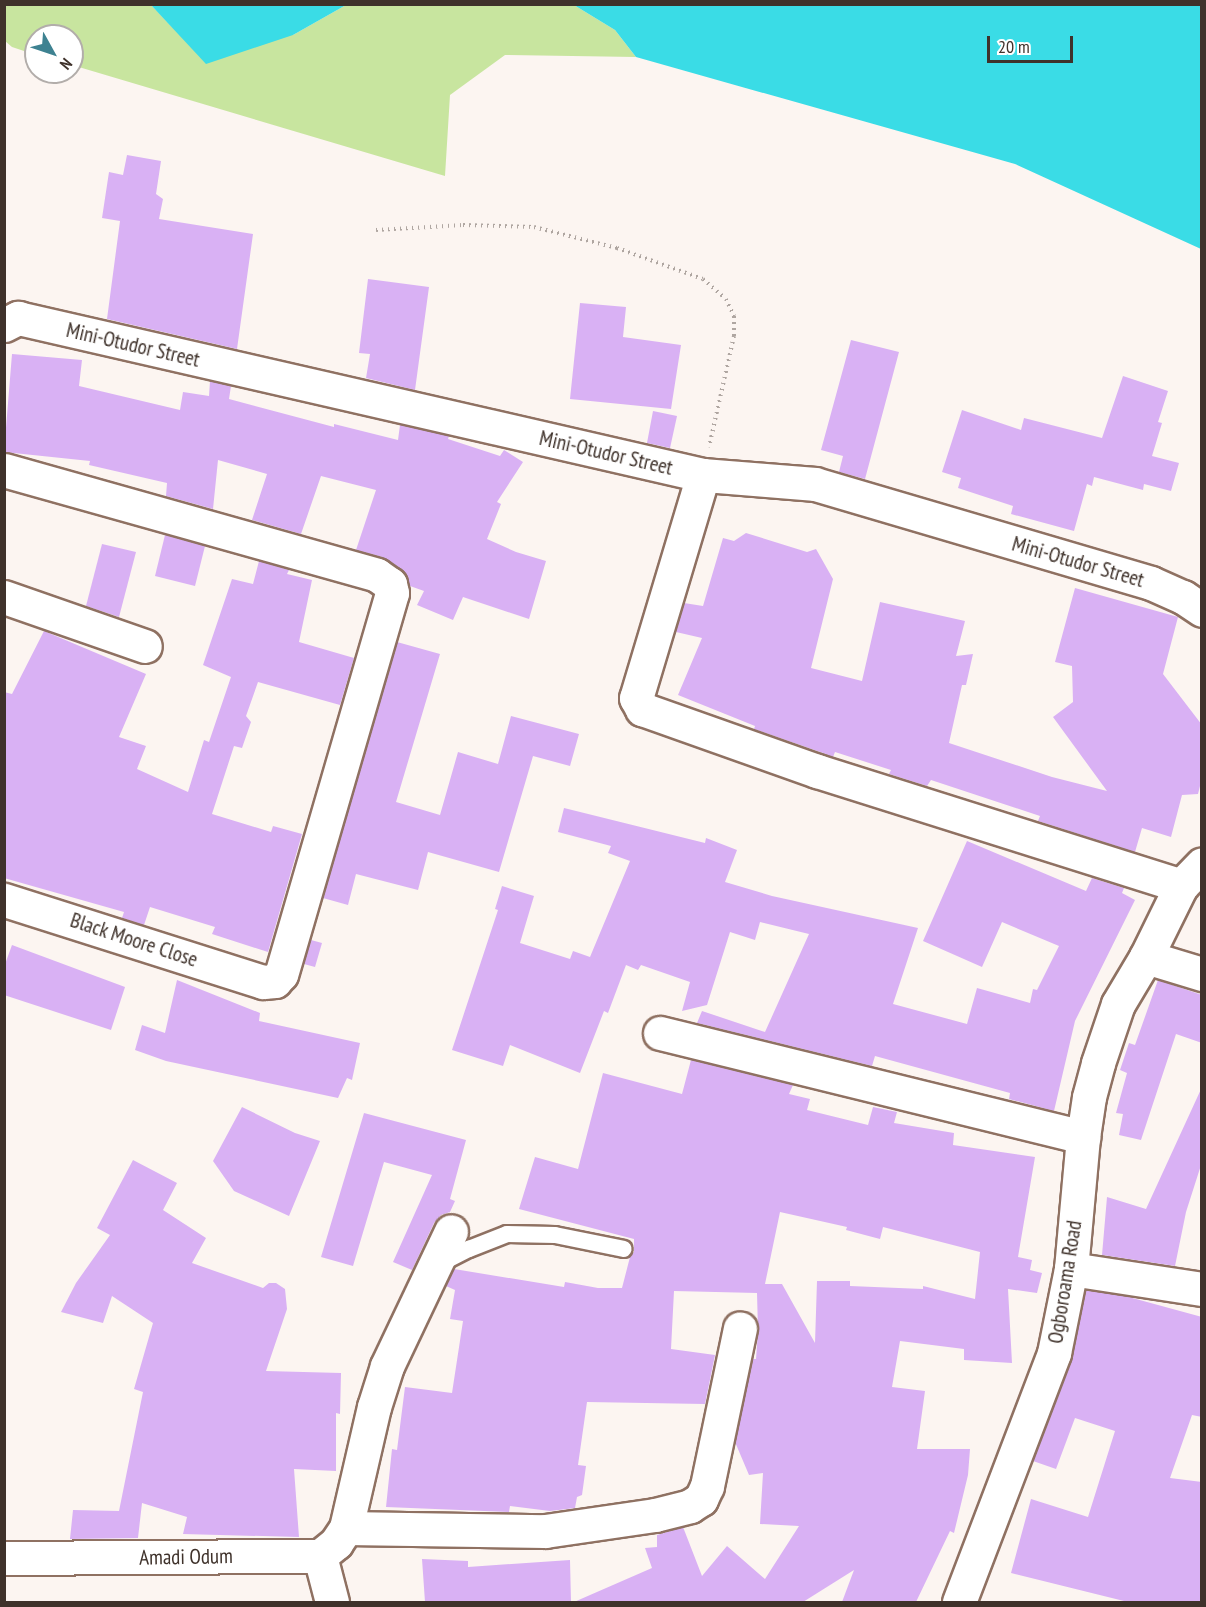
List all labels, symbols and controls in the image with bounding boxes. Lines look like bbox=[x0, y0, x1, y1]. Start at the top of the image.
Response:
north arrow bbox=[24, 24, 84, 84]
scale bar bbox=[990, 24, 1076, 62]
text: 20 m bbox=[998, 35, 1030, 58]
text: N bbox=[56, 55, 77, 74]
street label: Mini-Otudor Street bbox=[64, 317, 202, 373]
street label: Mini-Otudor Street bbox=[537, 425, 675, 481]
street label: Mini-Otudor Street bbox=[1009, 531, 1147, 593]
street label: Black Moore Close bbox=[67, 907, 201, 973]
street label: Ogboroama Road bbox=[1043, 1219, 1087, 1345]
street label: Amadi Odum bbox=[139, 1544, 233, 1570]

